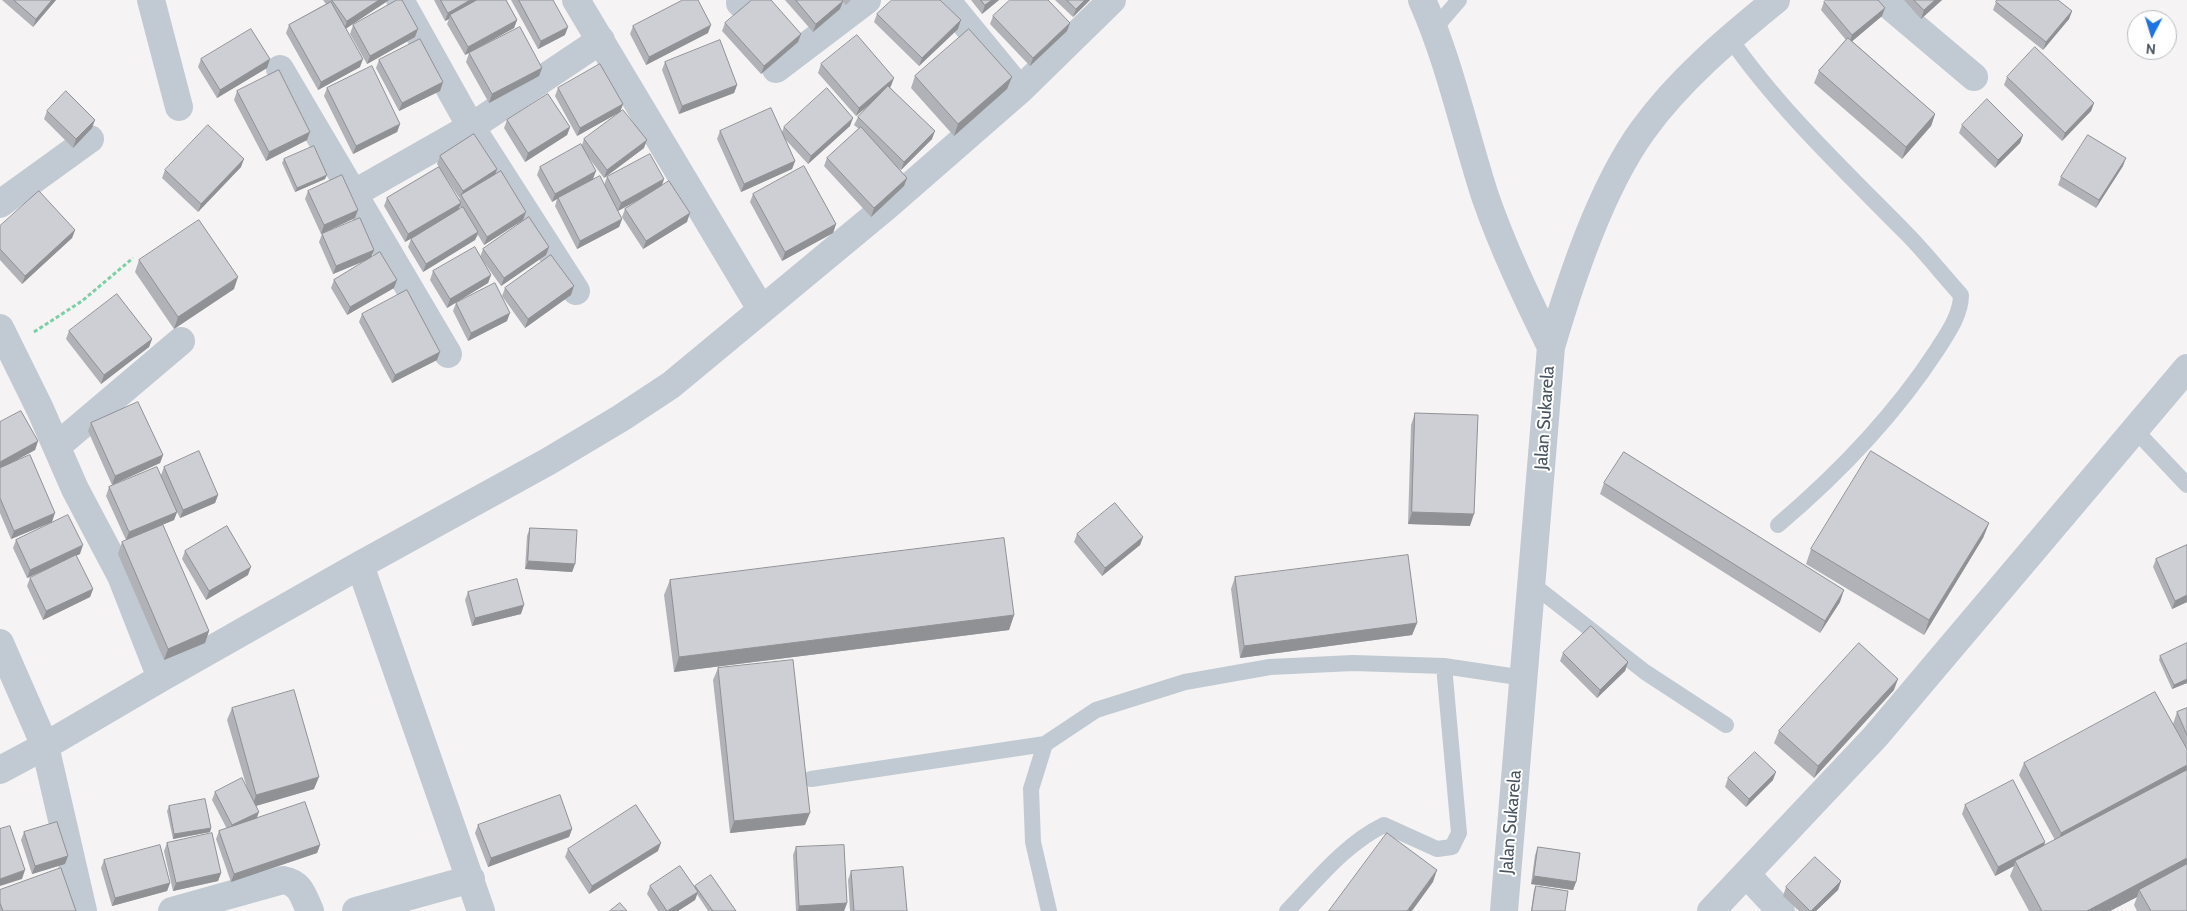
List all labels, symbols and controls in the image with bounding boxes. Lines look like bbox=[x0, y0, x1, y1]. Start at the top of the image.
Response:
north arrow bbox=[2127, 10, 2177, 60]
text: N bbox=[2145, 40, 2156, 58]
street label: Jalan Sukarela bbox=[1531, 365, 1559, 471]
street label: Jalan Sukarela bbox=[1496, 769, 1526, 875]

